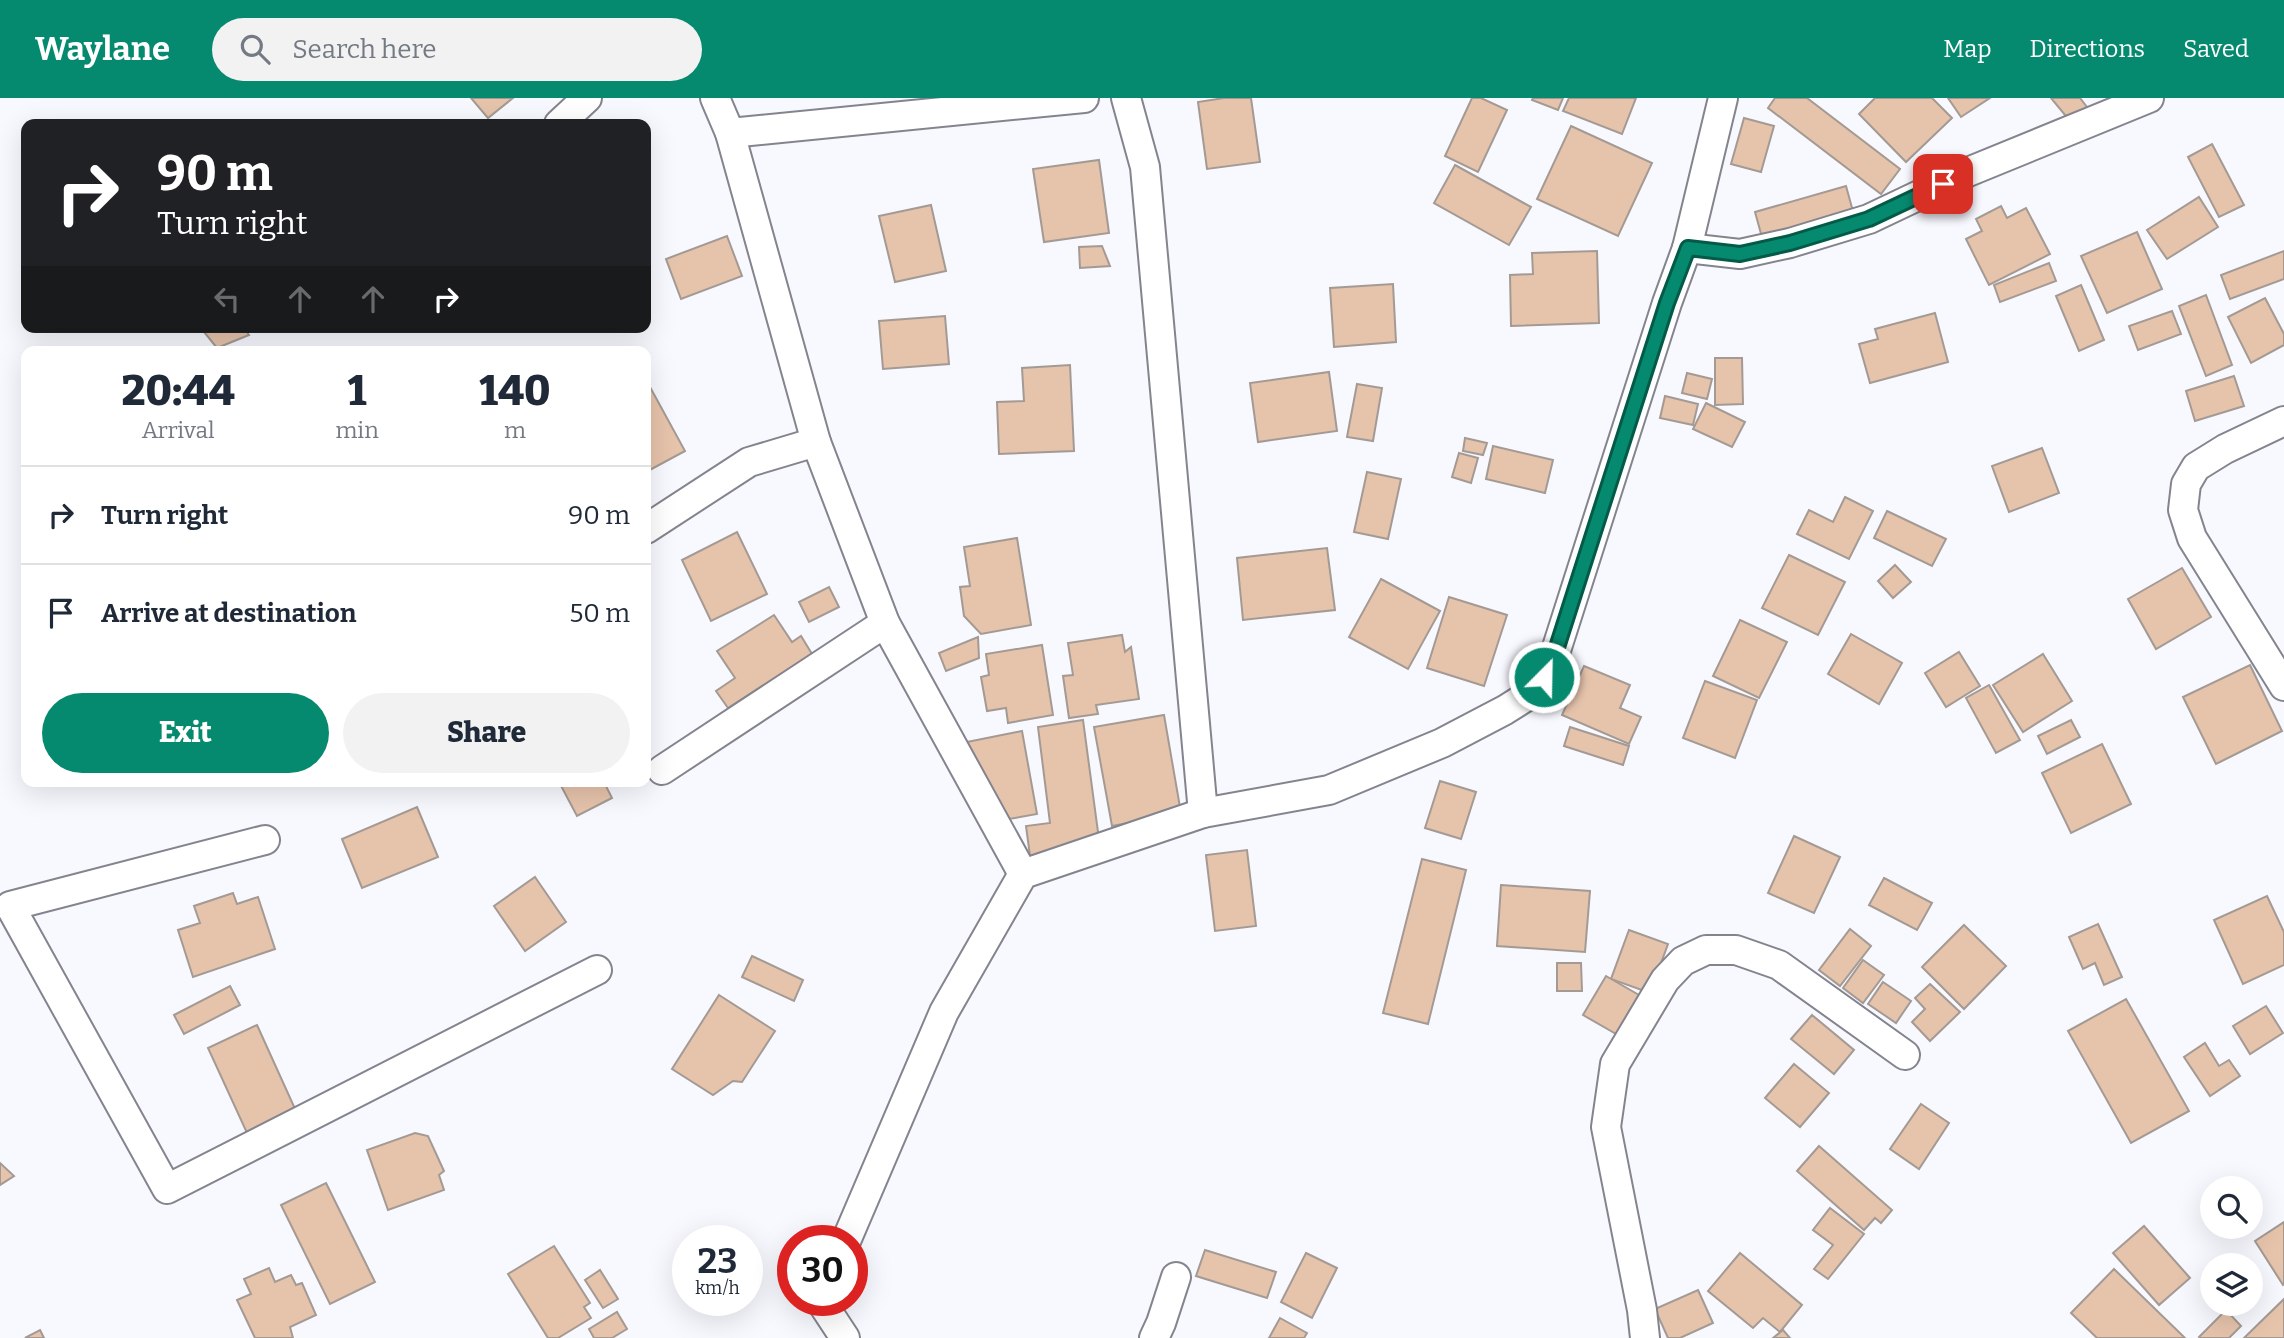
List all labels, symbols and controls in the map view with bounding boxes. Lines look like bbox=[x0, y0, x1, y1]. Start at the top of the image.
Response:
search box bbox=[212, 18, 702, 81]
text: Waylane bbox=[35, 29, 170, 69]
icon: search bbox=[236, 30, 274, 68]
text: Search here bbox=[292, 34, 437, 65]
text: Map bbox=[1943, 35, 1992, 63]
text: Directions bbox=[2030, 35, 2145, 63]
text: Saved bbox=[2183, 35, 2249, 63]
text: 90 m bbox=[157, 144, 273, 203]
icon: right bbox=[42, 147, 133, 238]
pin bbox=[1913, 154, 1973, 214]
icon: arrive bbox=[1924, 165, 1962, 203]
text: Turn right bbox=[157, 204, 308, 242]
icon: left bbox=[208, 280, 246, 318]
icon: ahead bbox=[281, 280, 319, 318]
icon: ahead bbox=[354, 280, 392, 318]
icon: right bbox=[427, 280, 465, 318]
text: 20:44 bbox=[121, 366, 235, 416]
text: 1 bbox=[348, 366, 366, 416]
text: 140 bbox=[479, 366, 550, 416]
text: Arrival bbox=[142, 416, 215, 444]
text: min bbox=[335, 416, 379, 444]
text: m bbox=[504, 416, 526, 444]
icon: right bbox=[42, 496, 80, 534]
text: Turn right bbox=[101, 500, 228, 531]
text: 90 m bbox=[568, 500, 630, 531]
icon: arrive bbox=[42, 594, 80, 632]
text: Arrive at destination bbox=[101, 598, 356, 629]
text: 50 m bbox=[569, 598, 630, 629]
position arrow bbox=[1507, 640, 1581, 714]
button: Exit bbox=[42, 693, 329, 773]
button: Share bbox=[343, 693, 630, 773]
map controls bbox=[2200, 1176, 2263, 1316]
button: search bbox=[2200, 1176, 2263, 1239]
speed limit sign: 30 bbox=[777, 1225, 868, 1316]
text: 23 bbox=[698, 1240, 737, 1282]
button: layers bbox=[2200, 1253, 2263, 1316]
text: km/h bbox=[695, 1277, 740, 1299]

